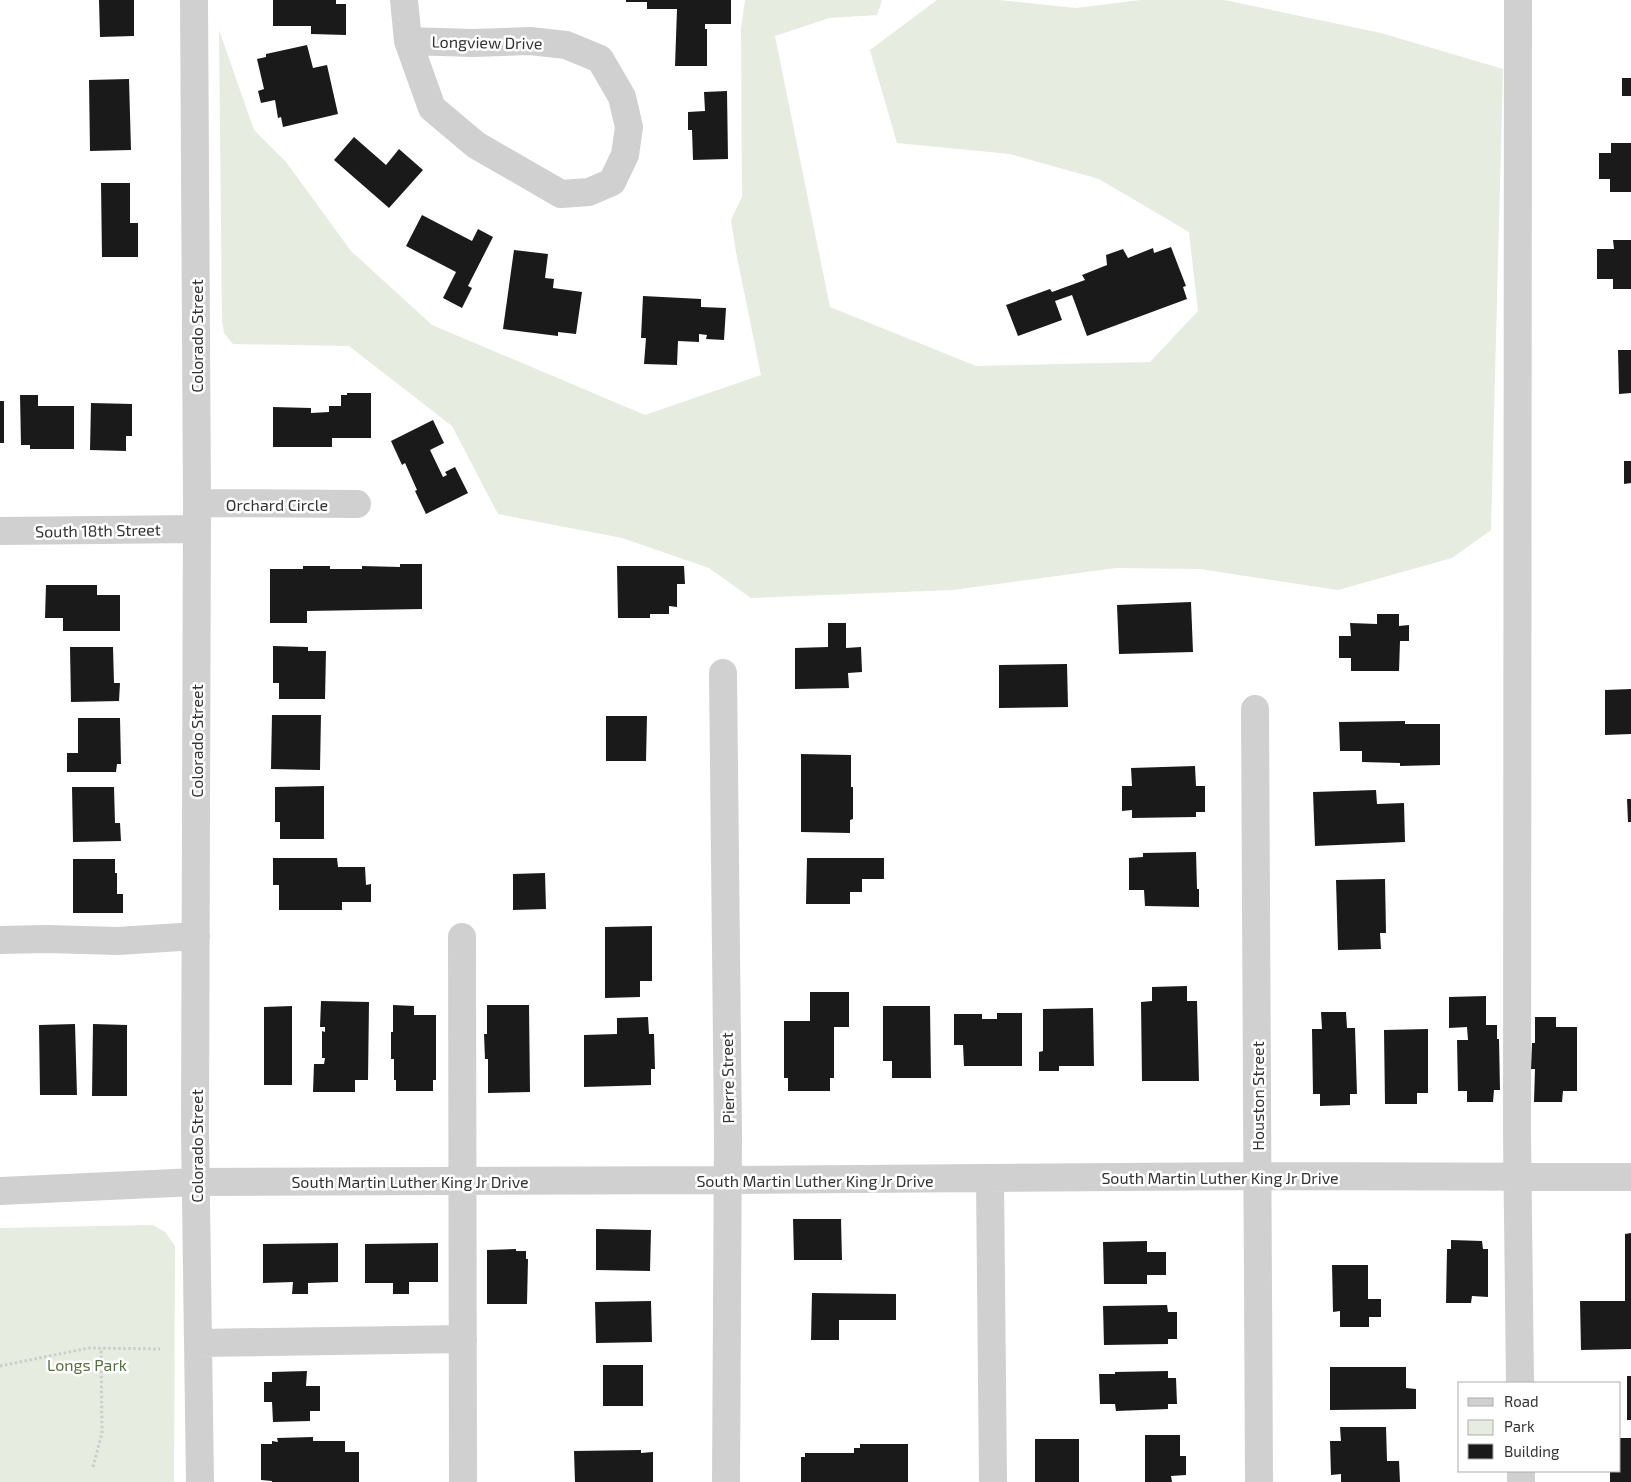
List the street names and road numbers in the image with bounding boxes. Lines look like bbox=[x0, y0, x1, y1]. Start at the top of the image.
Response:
street label: Longview Drive bbox=[431, 32, 543, 52]
street label: Colorado Street bbox=[187, 279, 206, 393]
street label: Orchard Circle bbox=[226, 495, 328, 514]
street label: South 18th Street bbox=[35, 519, 161, 541]
street label: Colorado Street bbox=[187, 684, 206, 798]
street label: Pierre Street bbox=[717, 1032, 737, 1124]
street label: Houston Street bbox=[1248, 1041, 1267, 1151]
street label: Colorado Street bbox=[187, 1089, 206, 1203]
street label: South Martin Luther King Jr Drive bbox=[1101, 1168, 1339, 1187]
street label: South Martin Luther King Jr Drive bbox=[696, 1171, 934, 1190]
street label: South Martin Luther King Jr Drive bbox=[291, 1172, 529, 1191]

